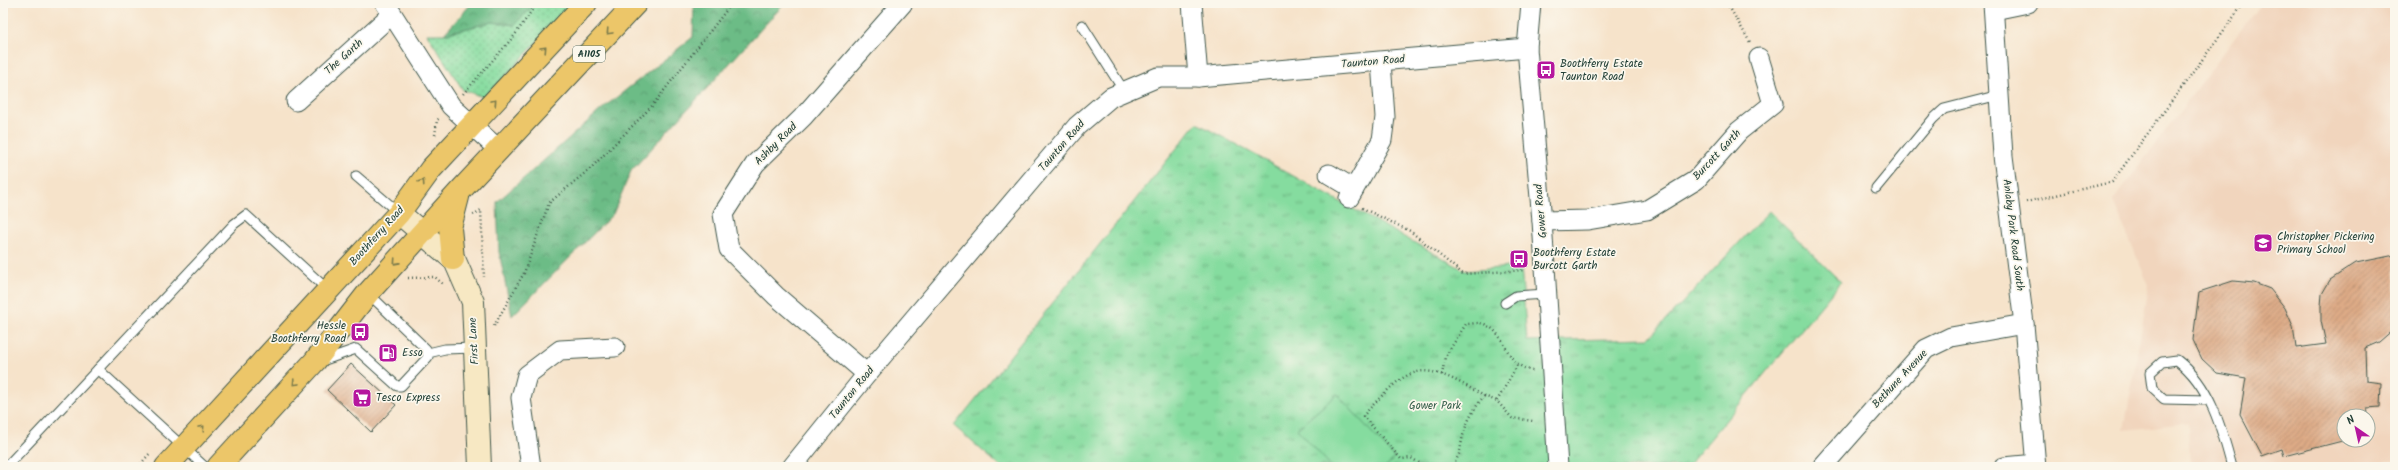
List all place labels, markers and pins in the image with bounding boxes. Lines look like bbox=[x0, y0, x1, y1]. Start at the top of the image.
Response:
place label: Boothferry Estate Taunton Road bbox=[1560, 55, 1643, 86]
bus stop icon: Boothferry Estate Taunton Road bbox=[1535, 59, 1557, 81]
place label: Christopher Pickering Primary School bbox=[2277, 228, 2375, 259]
school or university icon: Christopher Pickering Primary School bbox=[2252, 232, 2274, 254]
place label: Boothferry Estate Burcott Garth bbox=[1533, 244, 1616, 275]
bus stop icon: Boothferry Estate Burcott Garth bbox=[1508, 248, 1530, 270]
place label: Hessle Boothferry Road bbox=[271, 317, 347, 348]
bus stop icon: Hessle Boothferry Road bbox=[349, 321, 371, 343]
fuel station icon: Esso bbox=[377, 342, 399, 364]
place label: Esso bbox=[402, 344, 423, 362]
supermarket icon: Tesco Express bbox=[351, 387, 373, 409]
place label: Tesco Express bbox=[376, 389, 440, 407]

